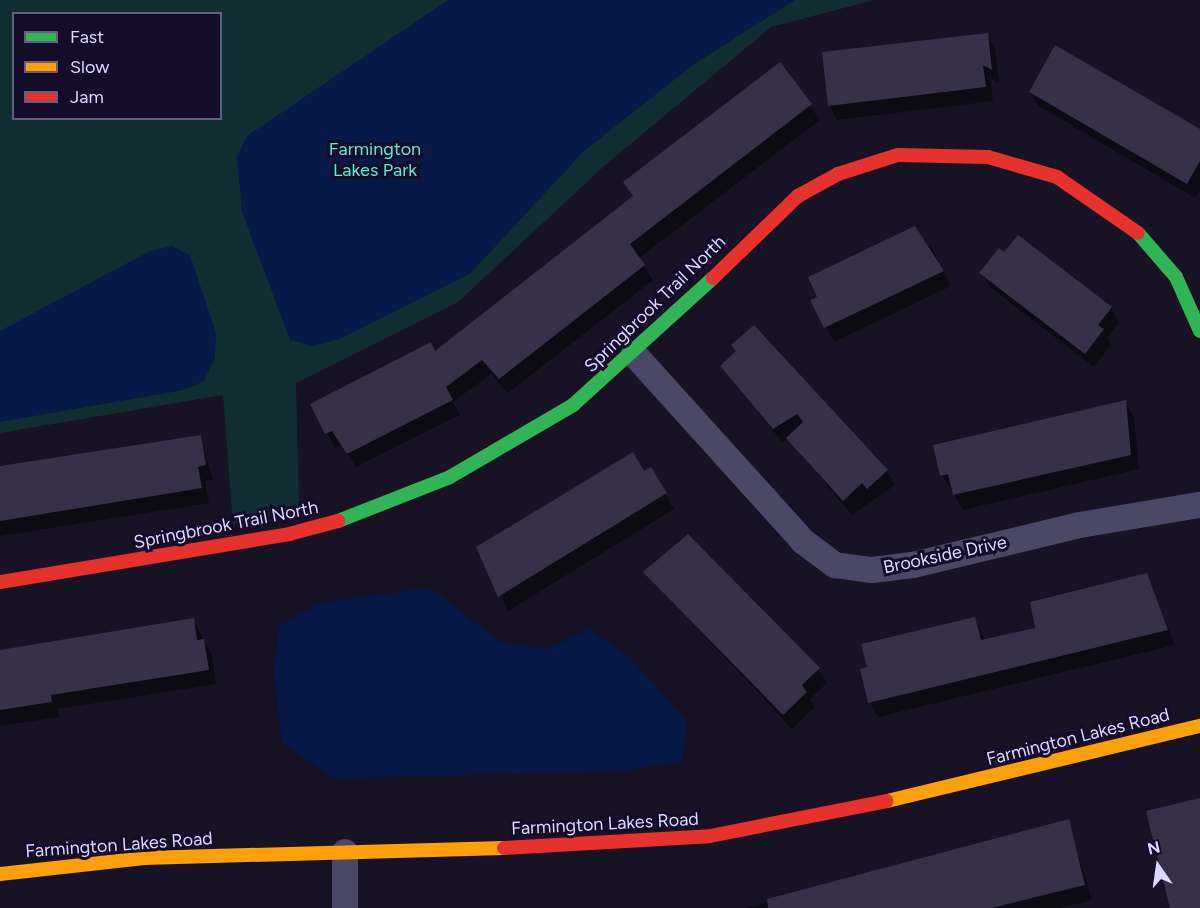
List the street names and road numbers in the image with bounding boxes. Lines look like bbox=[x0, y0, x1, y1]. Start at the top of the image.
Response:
street label: Springbrook Trail North bbox=[580, 231, 730, 377]
street label: Springbrook Trail North bbox=[132, 497, 320, 553]
street label: Brookside Drive bbox=[881, 531, 1009, 579]
street label: Farmington Lakes Road bbox=[984, 704, 1172, 770]
street label: Farmington Lakes Road bbox=[511, 808, 699, 840]
street label: Farmington Lakes Road bbox=[25, 828, 213, 862]

